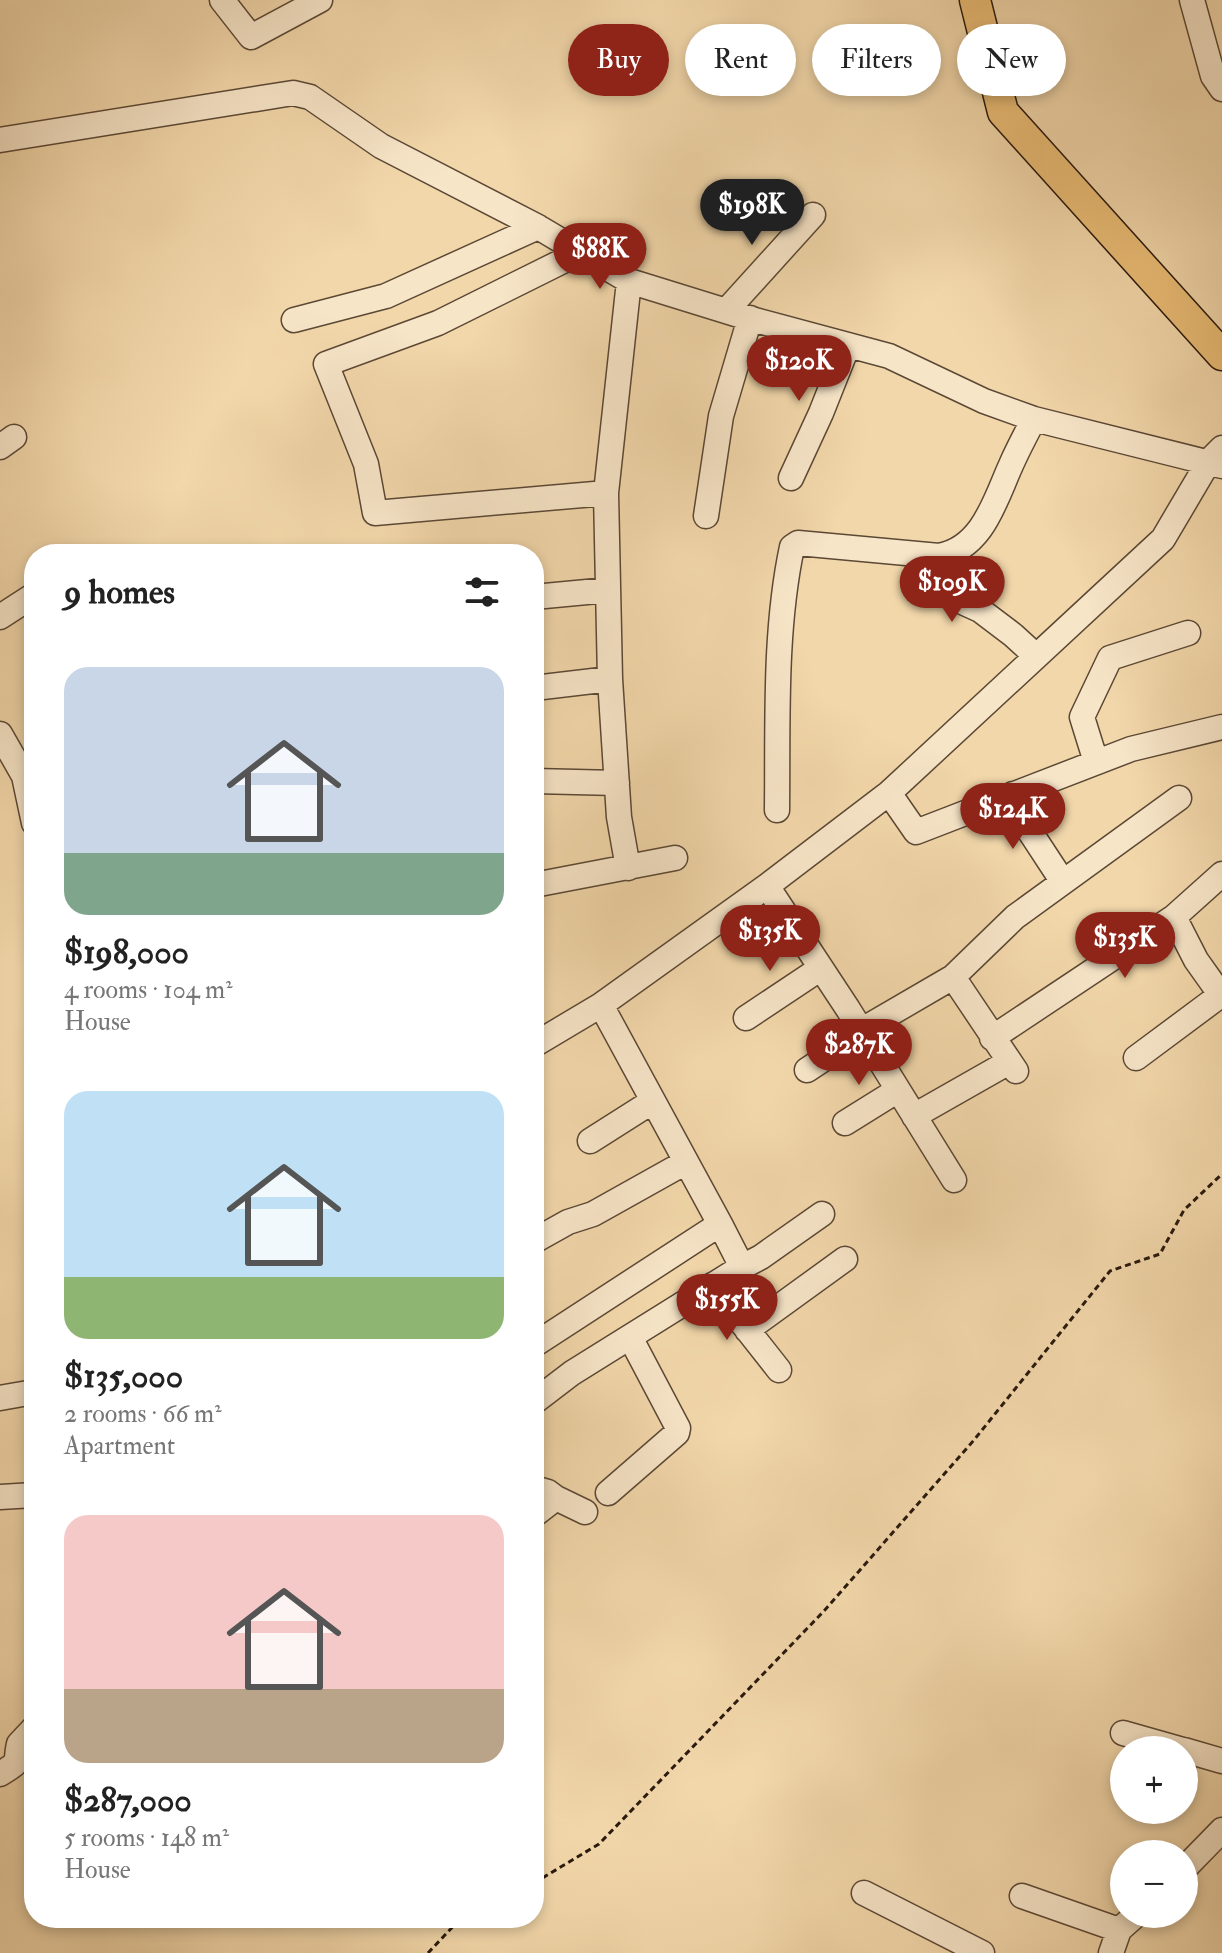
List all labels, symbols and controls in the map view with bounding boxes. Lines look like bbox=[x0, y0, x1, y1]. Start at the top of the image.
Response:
chip: Buy bbox=[568, 24, 669, 96]
chip: Rent bbox=[685, 24, 796, 96]
chip: Filters bbox=[812, 24, 941, 96]
chip: New bbox=[957, 24, 1066, 96]
pin: $198K bbox=[696, 179, 808, 247]
text: $198K bbox=[718, 189, 786, 221]
pin: $88K bbox=[553, 223, 647, 291]
text: $88K bbox=[571, 233, 629, 265]
pin: $120K bbox=[743, 335, 855, 403]
text: $120K bbox=[765, 345, 833, 377]
pin: $109K bbox=[896, 556, 1008, 624]
text: $109K bbox=[918, 566, 986, 598]
icon: filters bbox=[460, 570, 504, 614]
text: 9 homes bbox=[64, 571, 175, 614]
icon: home bbox=[212, 719, 356, 863]
pin: $124K bbox=[957, 783, 1069, 851]
text: $124K bbox=[978, 793, 1048, 825]
pin: $135K bbox=[714, 905, 826, 973]
pin: $135K bbox=[1069, 912, 1181, 980]
text: $135K bbox=[738, 915, 802, 947]
text: $135K bbox=[1093, 922, 1157, 954]
text: $198,000 bbox=[64, 931, 189, 974]
text: 4 rooms · 104 m² bbox=[64, 974, 233, 1006]
text: House bbox=[64, 1006, 131, 1038]
pin: $287K bbox=[803, 1019, 915, 1087]
text: $287K bbox=[824, 1029, 894, 1061]
icon: home bbox=[212, 1143, 356, 1287]
pin: $155K bbox=[671, 1274, 783, 1342]
text: $155K bbox=[695, 1284, 759, 1316]
text: $135,000 bbox=[64, 1355, 183, 1398]
text: 2 rooms · 66 m² bbox=[64, 1398, 222, 1430]
text: Apartment bbox=[64, 1430, 175, 1462]
icon: home bbox=[212, 1567, 356, 1711]
map controls bbox=[1110, 1736, 1198, 1928]
button: + bbox=[1110, 1736, 1198, 1824]
text: $287,000 bbox=[64, 1779, 192, 1822]
text: 5 rooms · 148 m² bbox=[64, 1822, 229, 1854]
button: − bbox=[1110, 1840, 1198, 1928]
text: House bbox=[64, 1854, 131, 1886]

